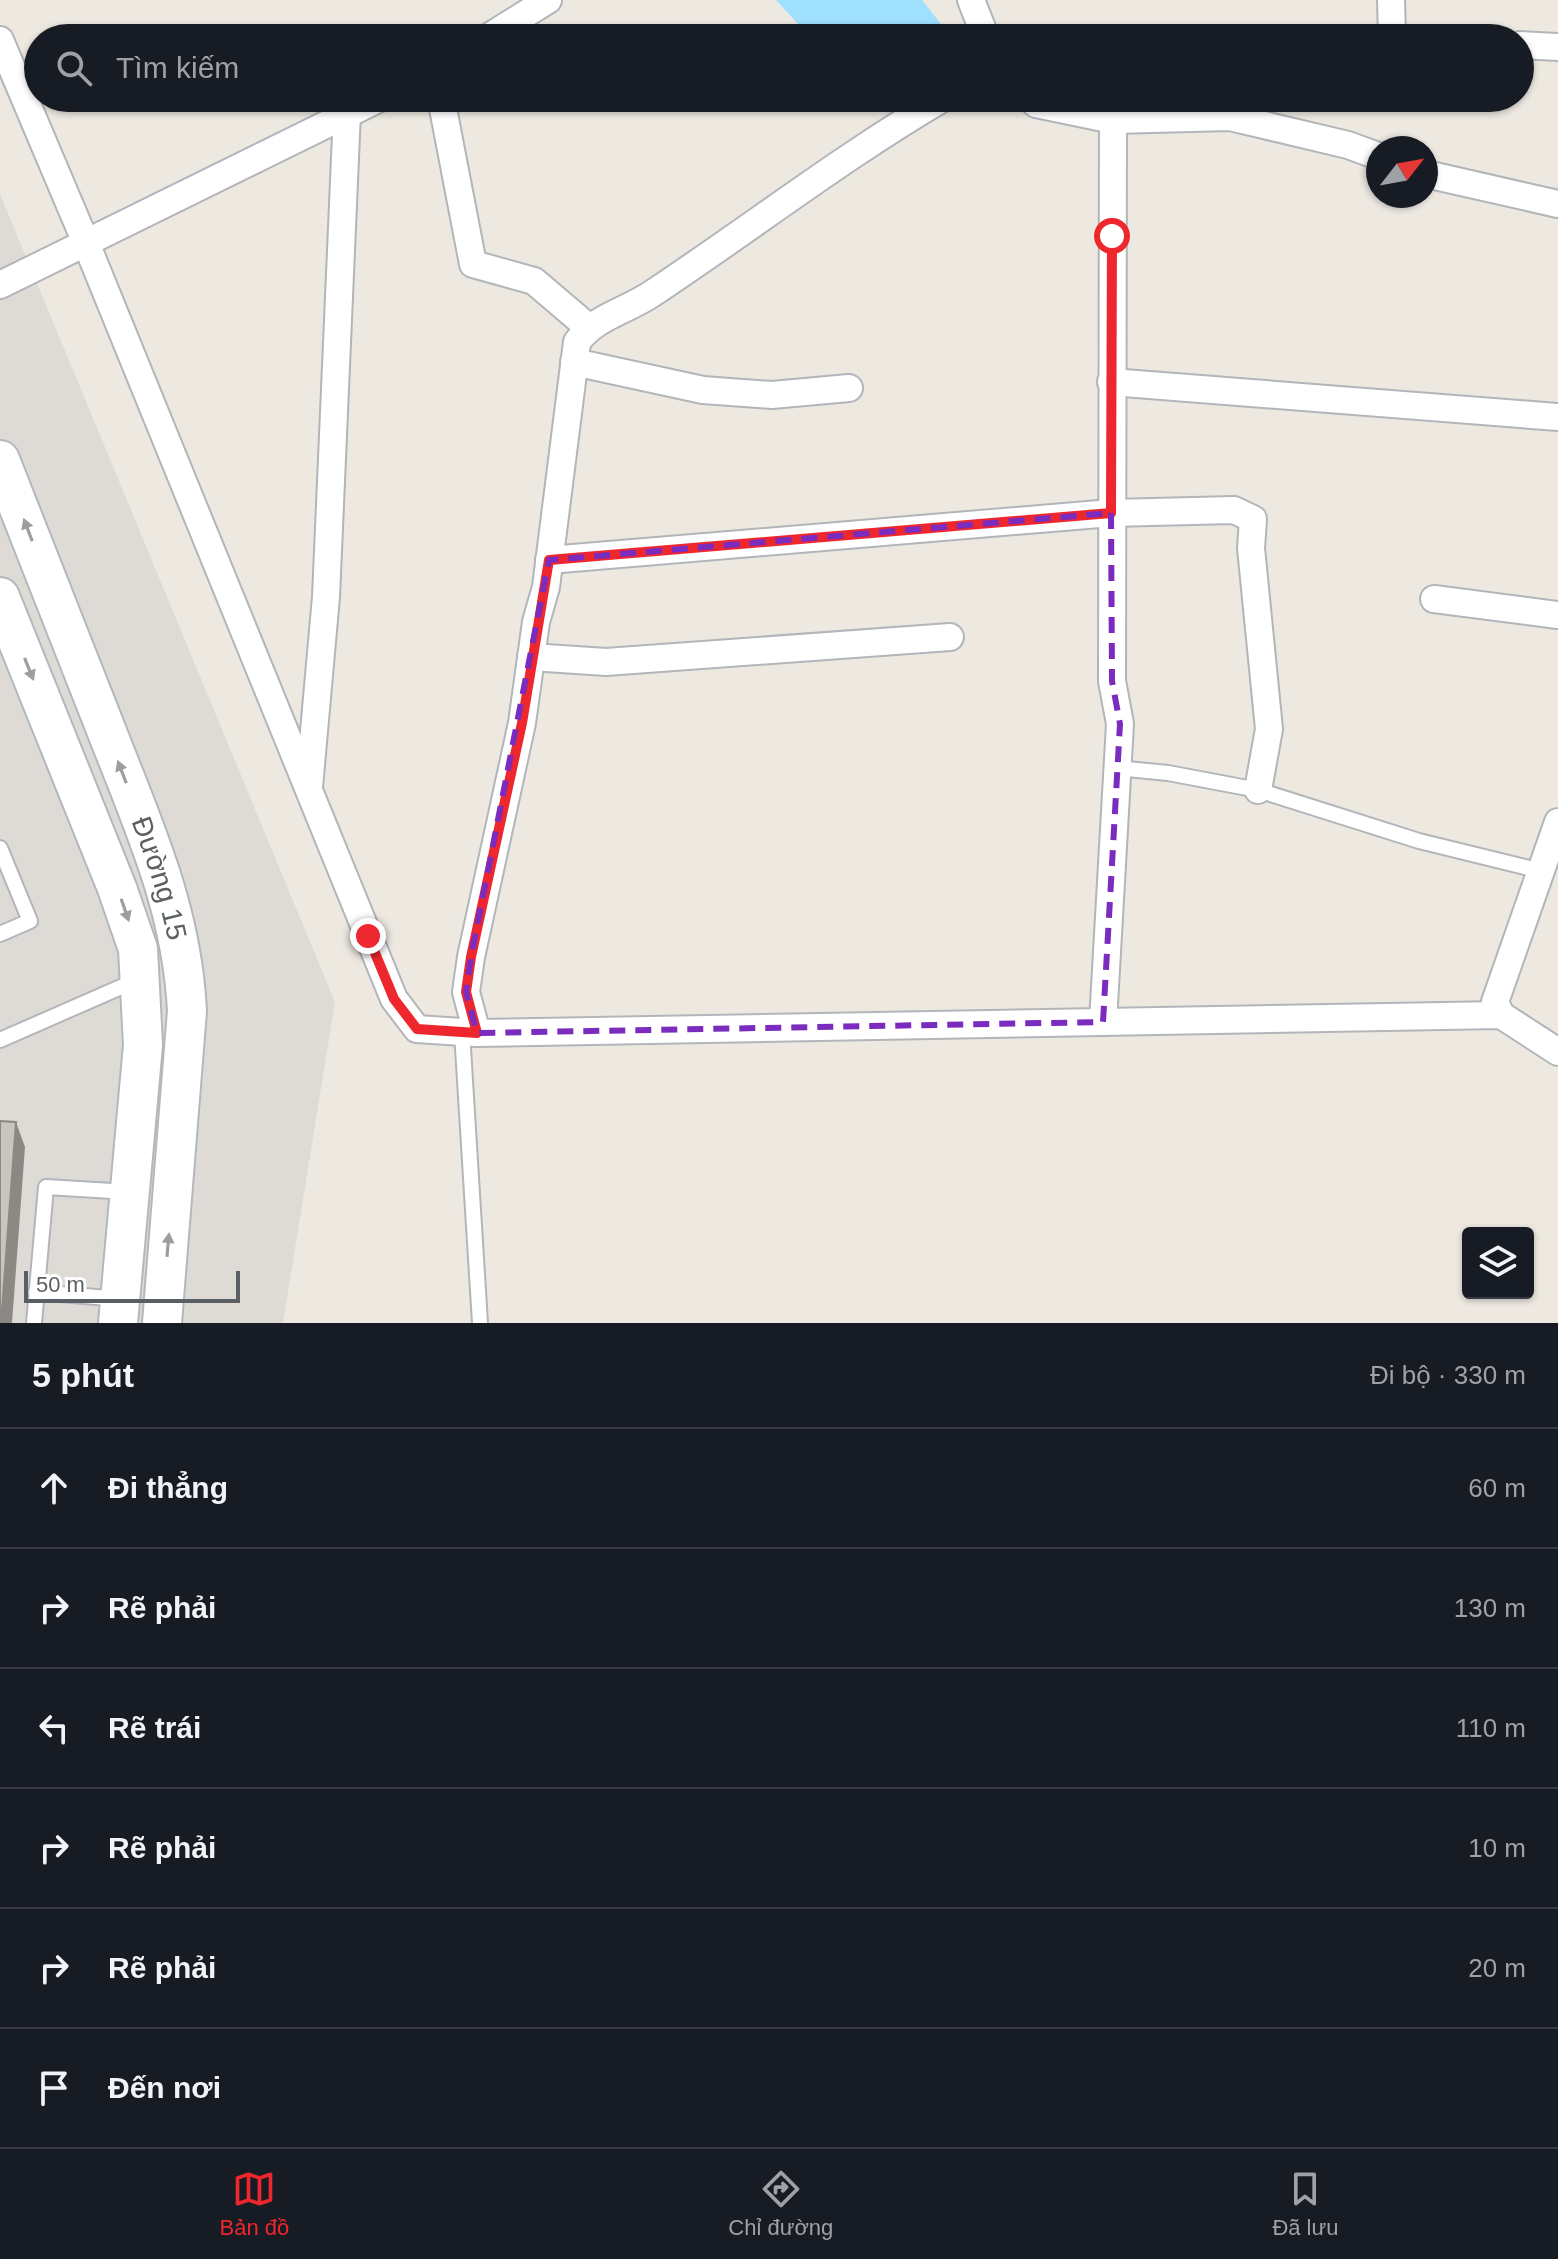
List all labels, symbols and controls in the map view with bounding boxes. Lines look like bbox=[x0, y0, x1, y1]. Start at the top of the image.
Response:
search box bbox=[24, 24, 1534, 112]
icon: search bbox=[52, 46, 96, 90]
text: Tìm kiếm bbox=[116, 51, 239, 84]
north arrow bbox=[1366, 136, 1438, 208]
route start bbox=[1094, 218, 1130, 254]
one-way arrow bbox=[21, 518, 34, 542]
one-way arrow bbox=[23, 657, 36, 681]
one-way arrow bbox=[116, 760, 129, 784]
street label: Đường 15 bbox=[126, 812, 193, 943]
one-way arrow bbox=[120, 899, 132, 923]
route end bbox=[350, 918, 386, 954]
map controls bbox=[1462, 1227, 1534, 1299]
button: layers bbox=[1462, 1227, 1534, 1299]
one-way arrow bbox=[162, 1232, 175, 1257]
scale bar bbox=[24, 1267, 240, 1303]
text: 50 m bbox=[36, 1272, 85, 1297]
text: 5 phút bbox=[32, 1356, 134, 1394]
text: Đi bộ · 330 m bbox=[1370, 1360, 1526, 1390]
icon: ahead bbox=[32, 1466, 76, 1510]
text: Đi thẳng bbox=[108, 1471, 228, 1504]
text: 60 m bbox=[1468, 1473, 1526, 1503]
icon: right bbox=[32, 1586, 76, 1630]
text: Rẽ phải bbox=[108, 1591, 216, 1624]
text: 130 m bbox=[1454, 1593, 1526, 1623]
icon: left bbox=[32, 1706, 76, 1750]
text: Rẽ trái bbox=[108, 1711, 201, 1744]
text: 110 m bbox=[1456, 1713, 1526, 1743]
icon: right bbox=[32, 1826, 76, 1870]
text: Rẽ phải bbox=[108, 1831, 216, 1864]
text: 10 m bbox=[1468, 1833, 1526, 1863]
icon: right bbox=[32, 1946, 76, 1990]
text: Rẽ phải bbox=[108, 1951, 216, 1984]
text: 20 m bbox=[1468, 1953, 1526, 1983]
icon: arrive bbox=[32, 2066, 76, 2110]
text: Đến nơi bbox=[108, 2071, 221, 2104]
tab: Bản đồ bbox=[220, 2167, 289, 2241]
tab: Chỉ đường bbox=[728, 2167, 833, 2241]
tab: Đã lưu bbox=[1272, 2167, 1338, 2241]

